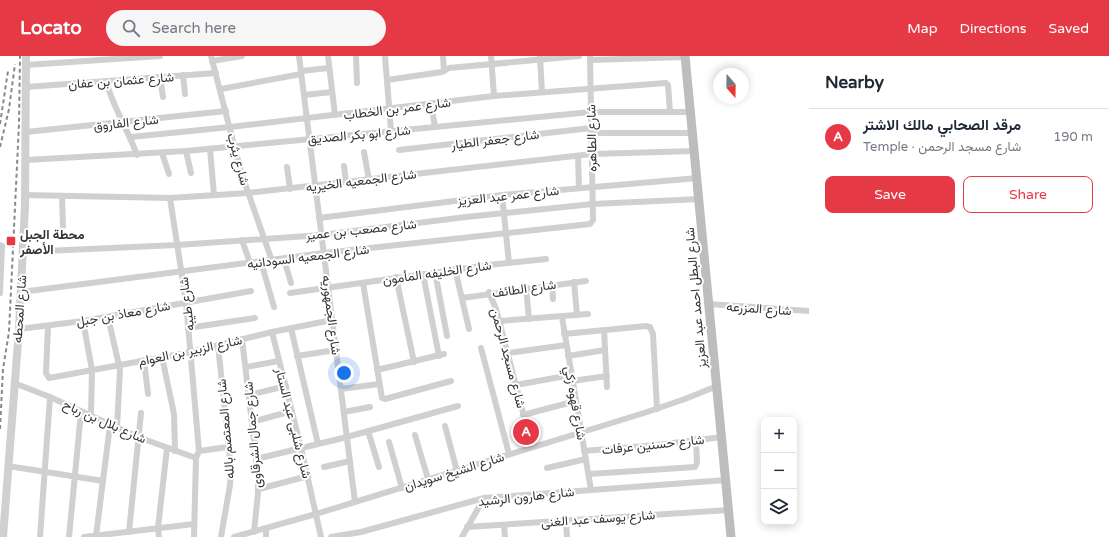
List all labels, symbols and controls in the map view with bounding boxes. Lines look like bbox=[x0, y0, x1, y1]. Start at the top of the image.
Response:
search box bbox=[106, 10, 386, 46]
text: Locato bbox=[20, 17, 82, 39]
icon: search bbox=[120, 17, 142, 39]
text: Search here bbox=[152, 19, 236, 37]
text: Map bbox=[907, 20, 938, 37]
text: Directions bbox=[960, 20, 1027, 37]
text: Saved bbox=[1049, 20, 1089, 37]
north arrow bbox=[713, 68, 749, 104]
street label: شارع عثمان بن عفان bbox=[68, 69, 175, 94]
text: Nearby bbox=[825, 72, 884, 93]
street label: شارع عمر بن الخطاب bbox=[343, 94, 452, 125]
street label: شارع الطاهره bbox=[583, 104, 602, 172]
street label: شارع الفاروق bbox=[93, 112, 159, 135]
text: مرقد الصحابي مالك الاشتر bbox=[863, 116, 1021, 134]
street label: شارع ابو بكر الصديق bbox=[307, 123, 411, 148]
street label: شارع جعفر الطيار bbox=[449, 127, 540, 154]
text: A bbox=[833, 129, 843, 145]
text: 190 m bbox=[1053, 129, 1093, 145]
street label: شارع يثرب bbox=[222, 131, 253, 187]
text: Temple · شارع مسجد الرحمن bbox=[863, 139, 1021, 155]
street label: شارع الجمعيه الخيريه bbox=[305, 166, 418, 197]
button: Save bbox=[825, 176, 955, 213]
button: Share bbox=[963, 176, 1093, 213]
street label: شارع عمر عبد العزيز bbox=[455, 183, 560, 210]
street label: شارع مصعب بن عمير bbox=[304, 216, 418, 245]
place label: محطة الجبل الأصفر bbox=[19, 227, 84, 258]
street label: شارع البطل احمد عبد العزيز bbox=[682, 227, 711, 370]
marker: محطة الجبل الأصفر bbox=[5, 235, 17, 247]
street label: شارع الجمعيه السودانيه bbox=[246, 242, 370, 273]
street label: شارع الخليفه المأمون bbox=[382, 257, 493, 290]
street label: شارع الجمهوريه bbox=[317, 274, 344, 356]
street label: شارع المحطه bbox=[10, 275, 31, 344]
street label: شارع طيبه bbox=[176, 276, 199, 332]
street label: شارع الطائف bbox=[491, 277, 557, 302]
street label: شارع معاذ بن جبل bbox=[75, 298, 172, 331]
street label: شارع المزرعه bbox=[726, 299, 792, 320]
street label: شارع مسجد الرحمن bbox=[486, 306, 529, 410]
street label: شارع الزبير بن العوام bbox=[137, 332, 244, 371]
your location bbox=[334, 363, 354, 383]
street label: شارع شلبى عبد الستار bbox=[270, 365, 315, 481]
street label: شارع قهوه زكي bbox=[559, 365, 589, 442]
street label: شارع المعتصم بالله bbox=[214, 378, 239, 480]
street label: شارع جمال الشرقاوى bbox=[240, 381, 267, 489]
street label: شارع بلال بن رباح bbox=[60, 396, 149, 448]
pin: A bbox=[513, 417, 539, 447]
map controls bbox=[761, 417, 797, 525]
button: + bbox=[761, 417, 797, 453]
street label: شارع حسنين عرفات bbox=[601, 432, 705, 459]
street label: شارع الشيخ سويدان bbox=[402, 449, 507, 496]
button: − bbox=[761, 453, 797, 489]
street label: شارع هارون الرشيد bbox=[477, 484, 575, 511]
button: layers bbox=[761, 489, 797, 525]
street label: شارع يوسف عبد الغنى bbox=[540, 507, 656, 532]

